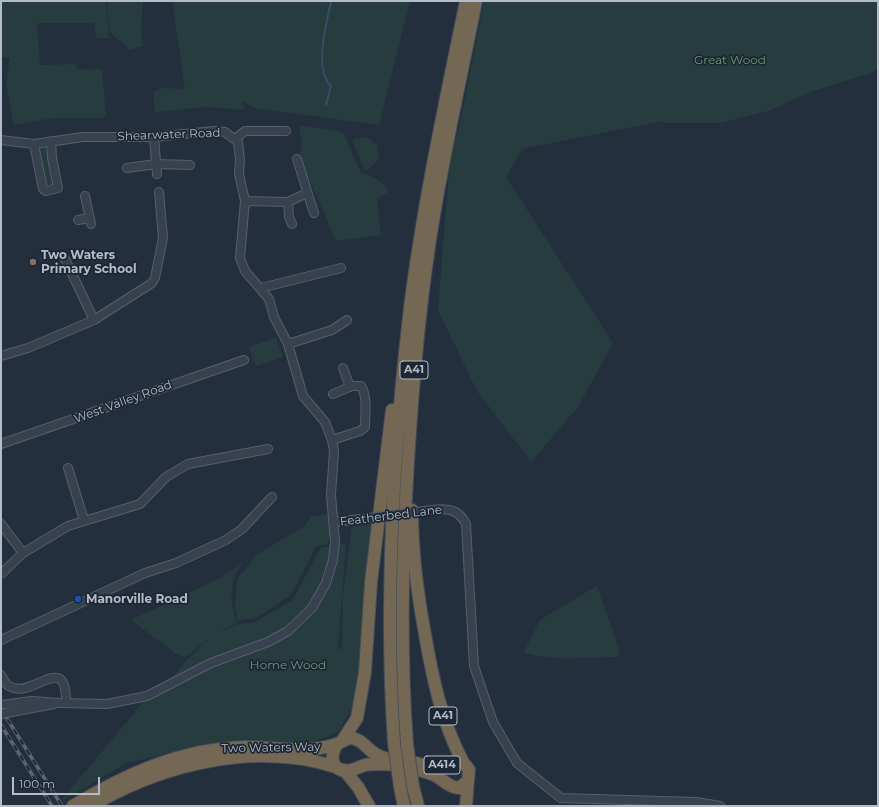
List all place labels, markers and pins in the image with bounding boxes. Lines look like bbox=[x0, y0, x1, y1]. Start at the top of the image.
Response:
place label: Two Waters Primary School bbox=[41, 248, 137, 276]
marker: Two Waters Primary School bbox=[28, 257, 38, 267]
place label: Manorville Road bbox=[86, 592, 188, 606]
marker: Manorville Road bbox=[73, 594, 83, 604]

